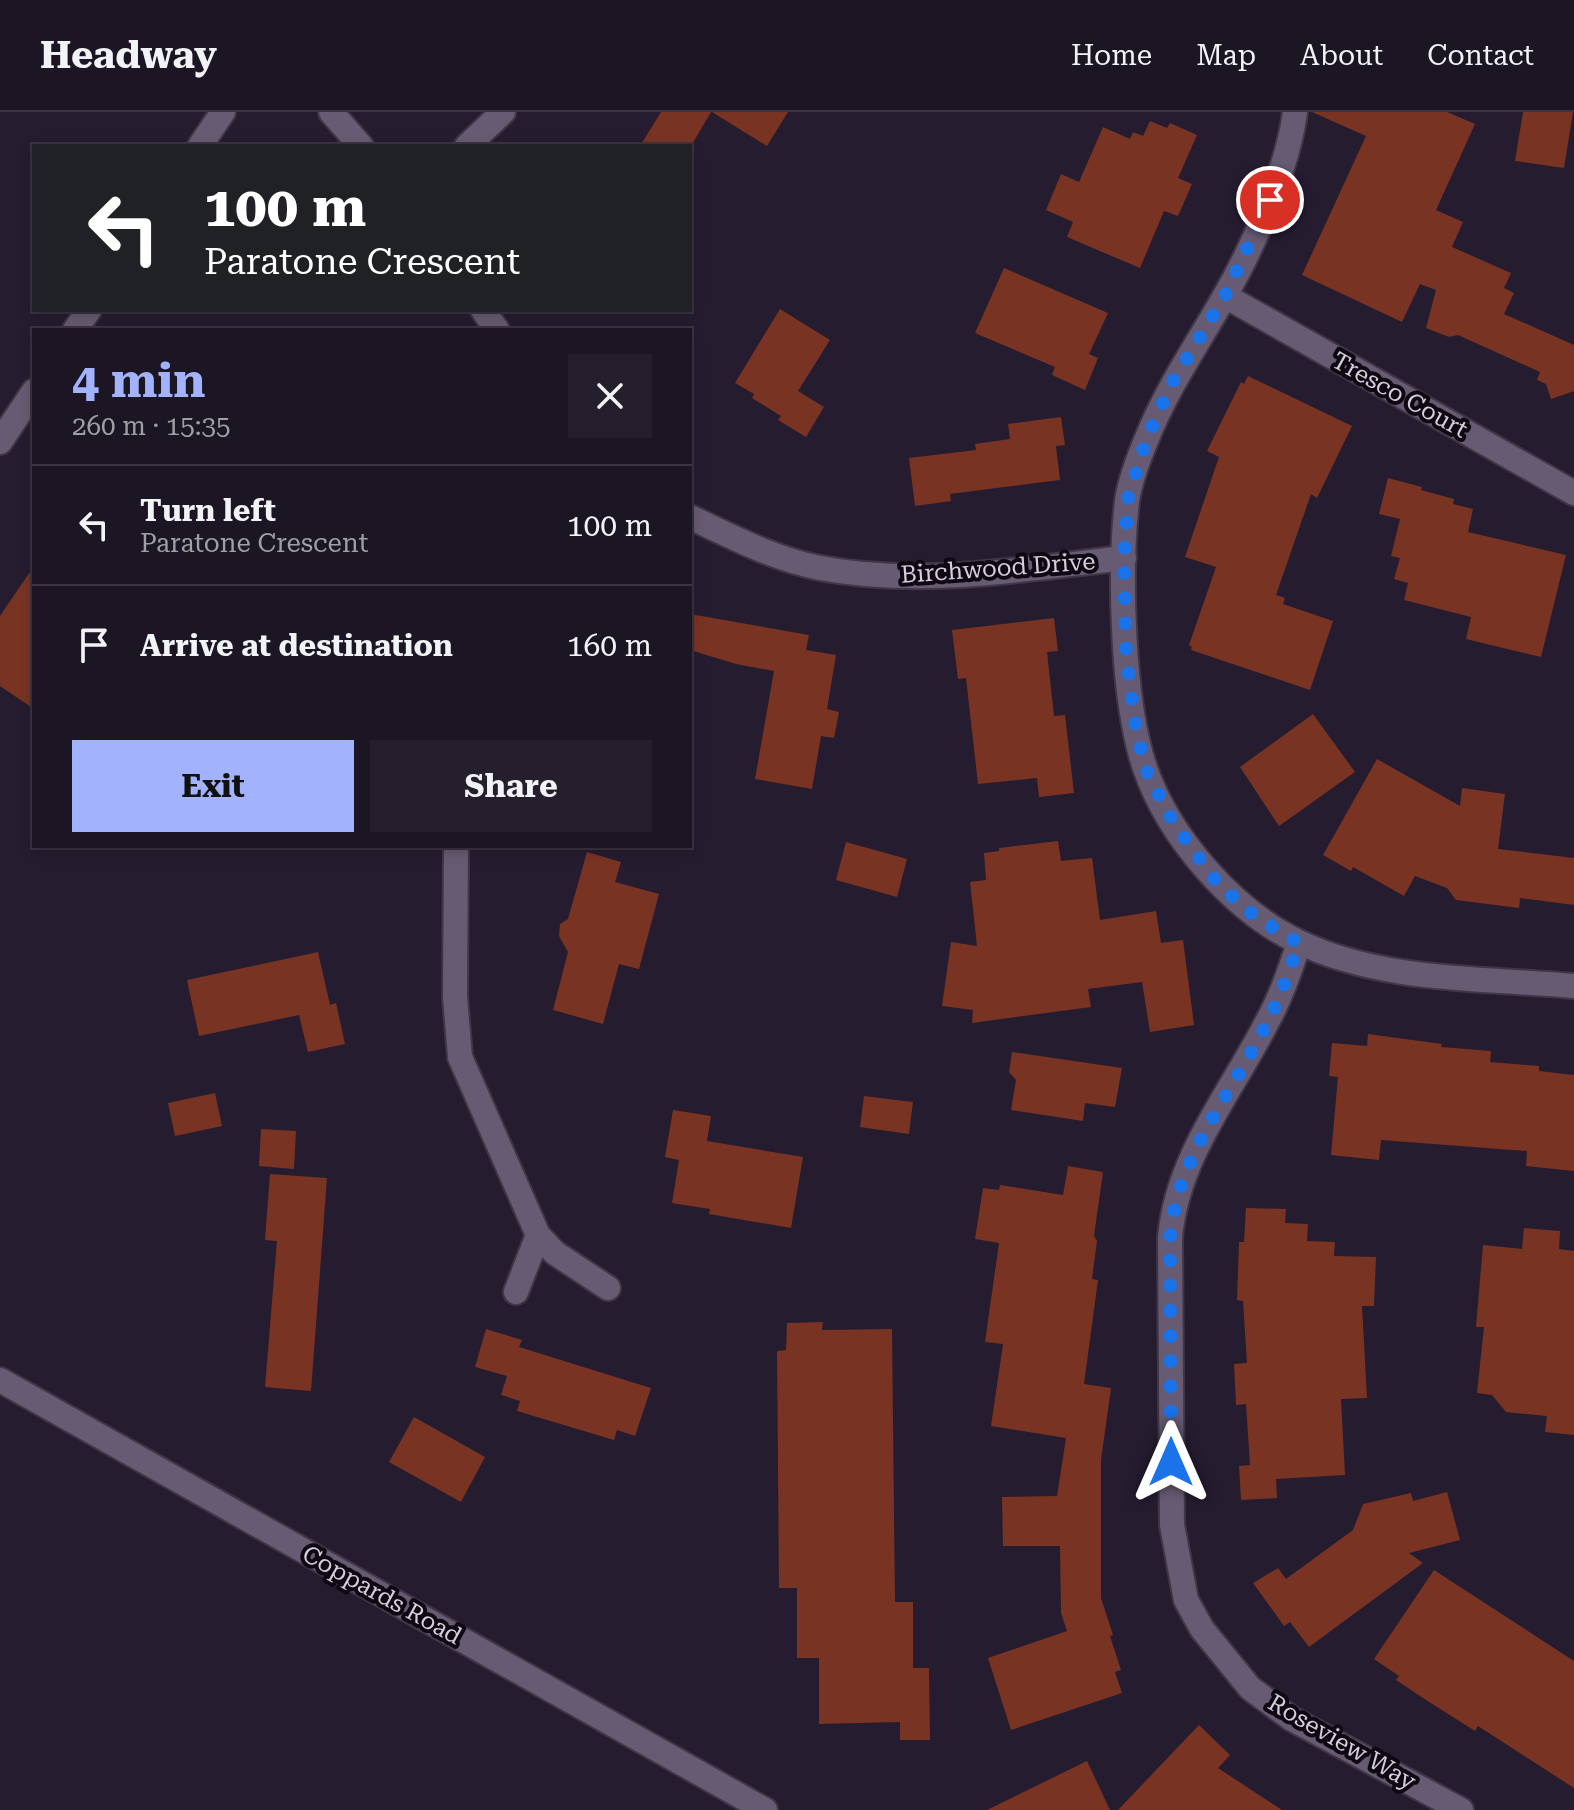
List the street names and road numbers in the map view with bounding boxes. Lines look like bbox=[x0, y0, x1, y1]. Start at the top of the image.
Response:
street label: Tresco Court bbox=[1327, 346, 1473, 444]
street label: Birchwood Drive bbox=[900, 547, 1096, 589]
street label: Coppards Road bbox=[298, 1540, 466, 1650]
street label: Roseview Way bbox=[1263, 1688, 1421, 1796]

